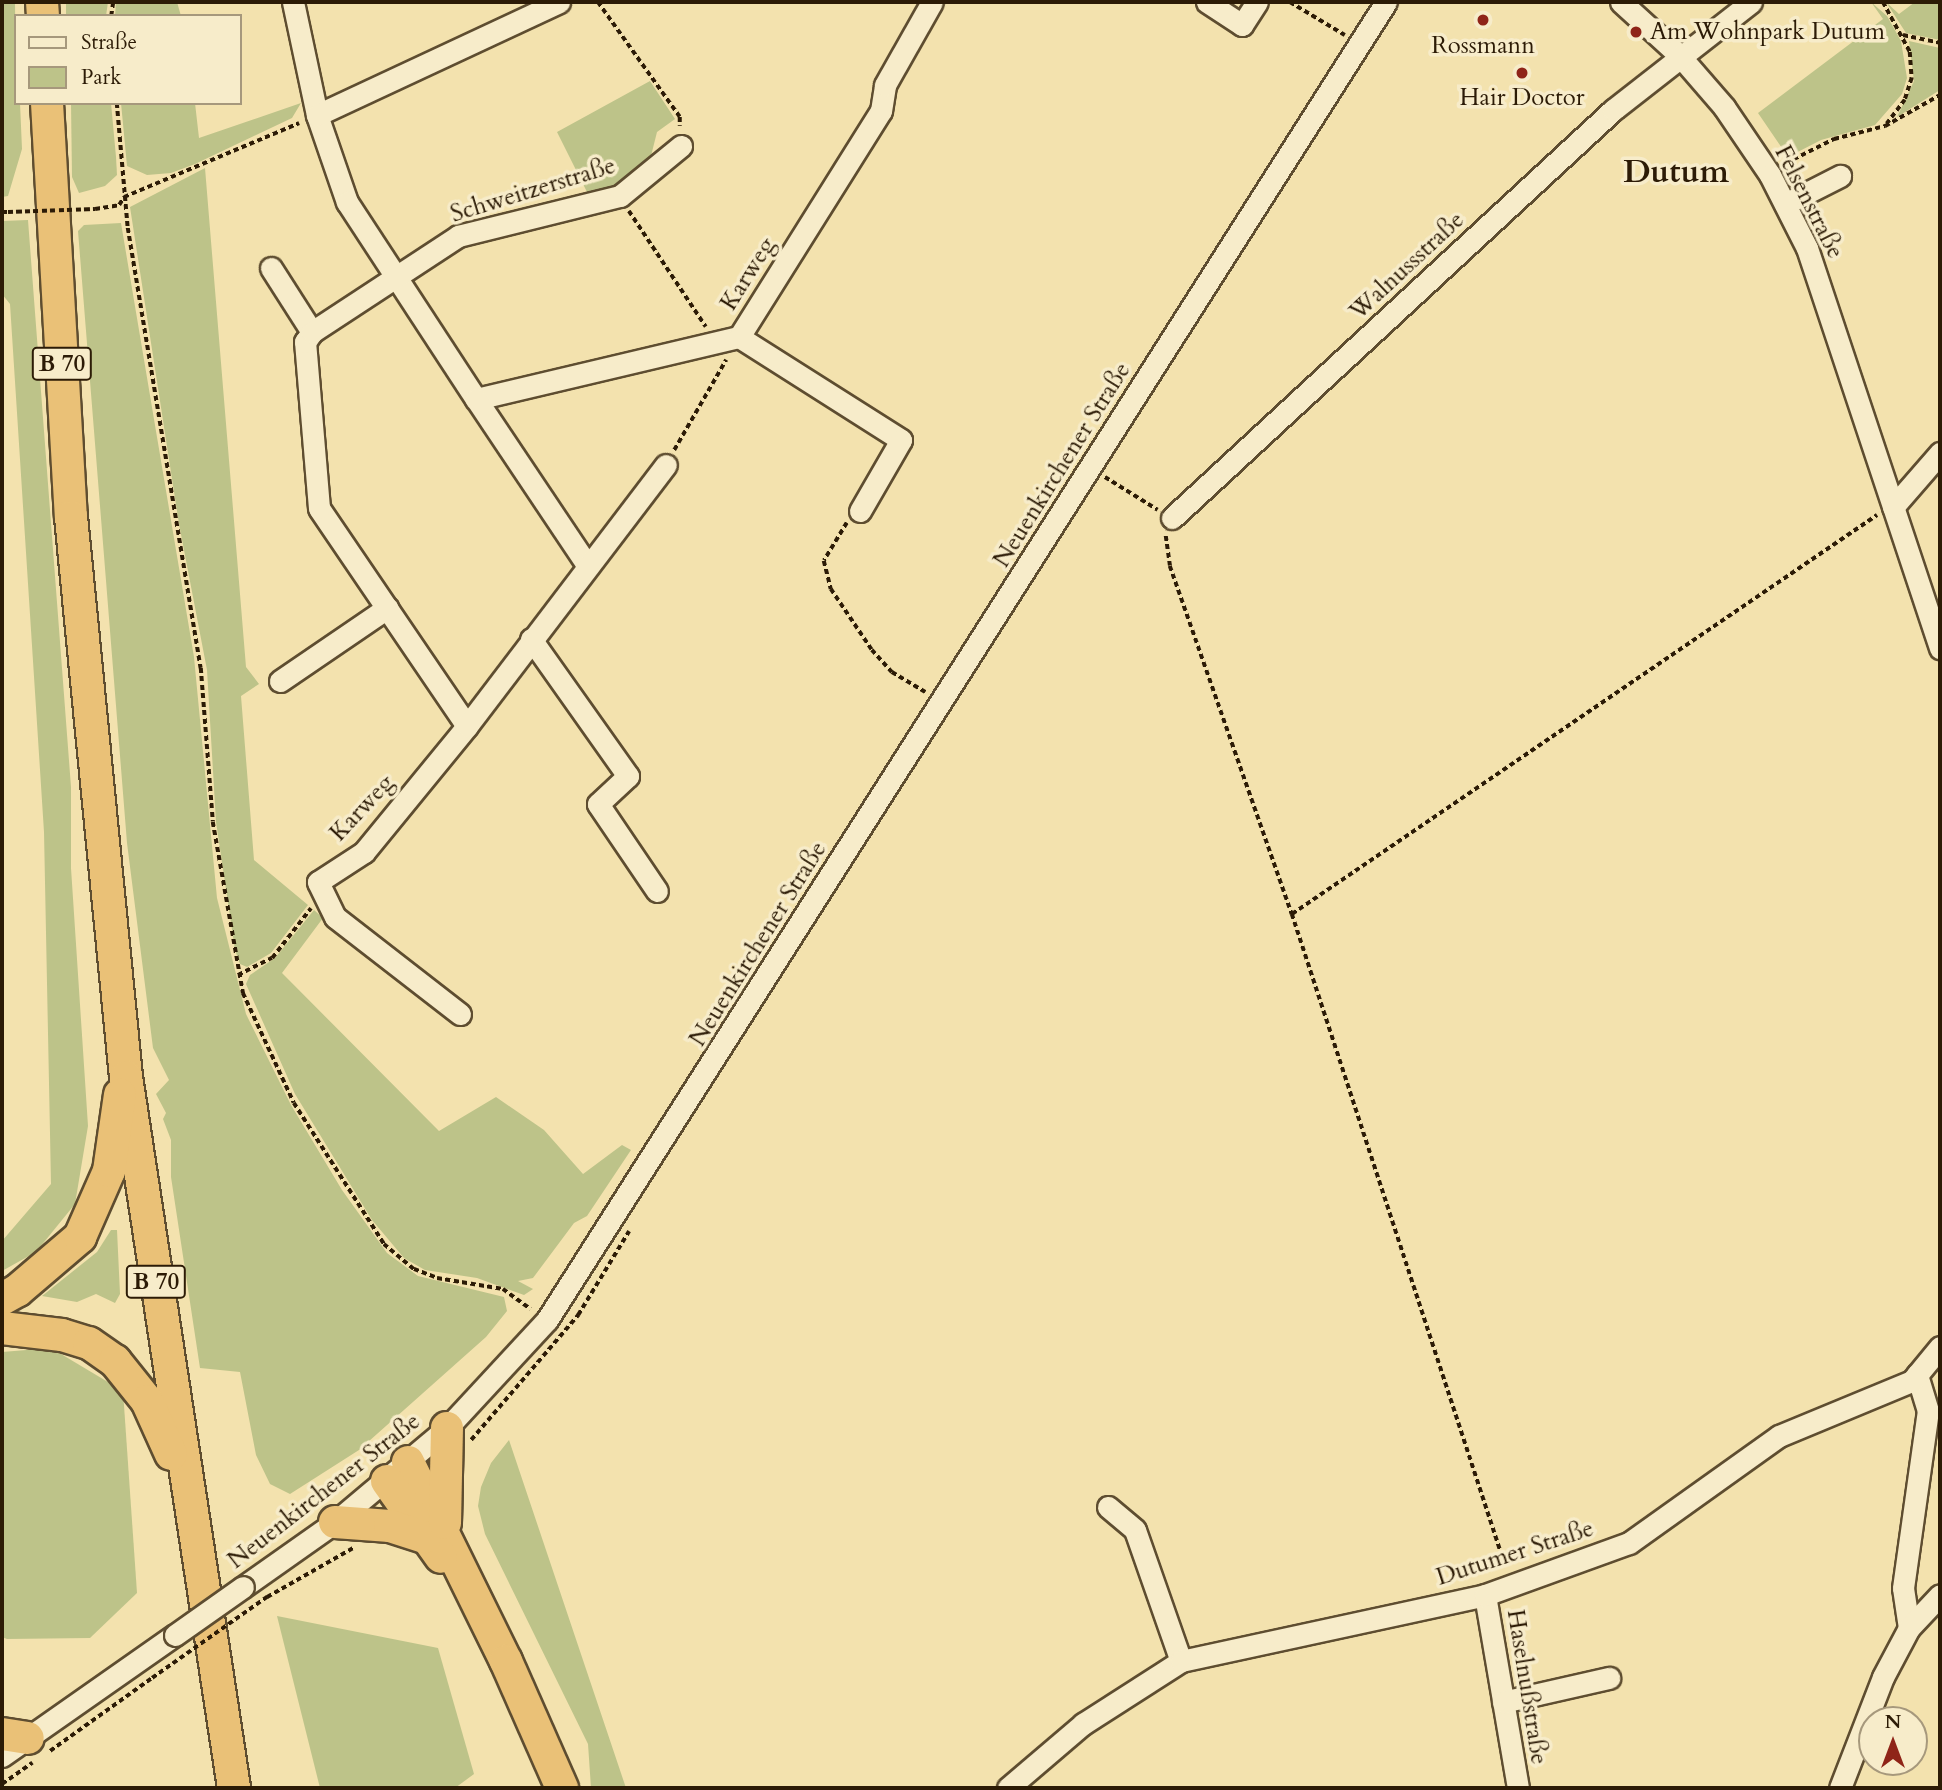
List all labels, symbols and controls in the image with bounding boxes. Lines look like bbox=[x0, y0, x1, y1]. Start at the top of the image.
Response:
marker: Rossmann bbox=[1475, 12, 1491, 28]
legend bbox=[14, 14, 242, 105]
place label: Am Wohnpark Dutum bbox=[1650, 18, 1885, 46]
marker: Am Wohnpark Dutum bbox=[1628, 24, 1644, 40]
text: Straße bbox=[81, 28, 137, 57]
place label: Rossmann bbox=[1431, 32, 1535, 60]
text: Park bbox=[81, 63, 121, 92]
marker: Hair Doctor bbox=[1514, 65, 1530, 81]
place label: Hair Doctor bbox=[1459, 84, 1585, 112]
street label: Felsenstraße bbox=[1768, 141, 1850, 263]
street label: Schweitzerstraße bbox=[447, 151, 619, 229]
district label: Dutum bbox=[1623, 153, 1729, 191]
street label: Walnussstraße bbox=[1344, 206, 1470, 326]
street label: Karweg bbox=[714, 232, 782, 316]
road number: B 70 bbox=[31, 344, 94, 384]
street label: Neuenkirchener Straße bbox=[987, 357, 1137, 573]
street label: Karweg bbox=[324, 769, 400, 847]
street label: Neuenkirchener Straße bbox=[683, 836, 833, 1052]
road number: B 70 bbox=[124, 1262, 188, 1302]
street label: Neuenkirchener Straße bbox=[222, 1407, 426, 1575]
street label: Dutumer Straße bbox=[1433, 1514, 1597, 1592]
street label: Haselnußstraße bbox=[1501, 1607, 1553, 1767]
north arrow bbox=[1858, 1706, 1928, 1776]
text: N bbox=[1885, 1709, 1901, 1735]

